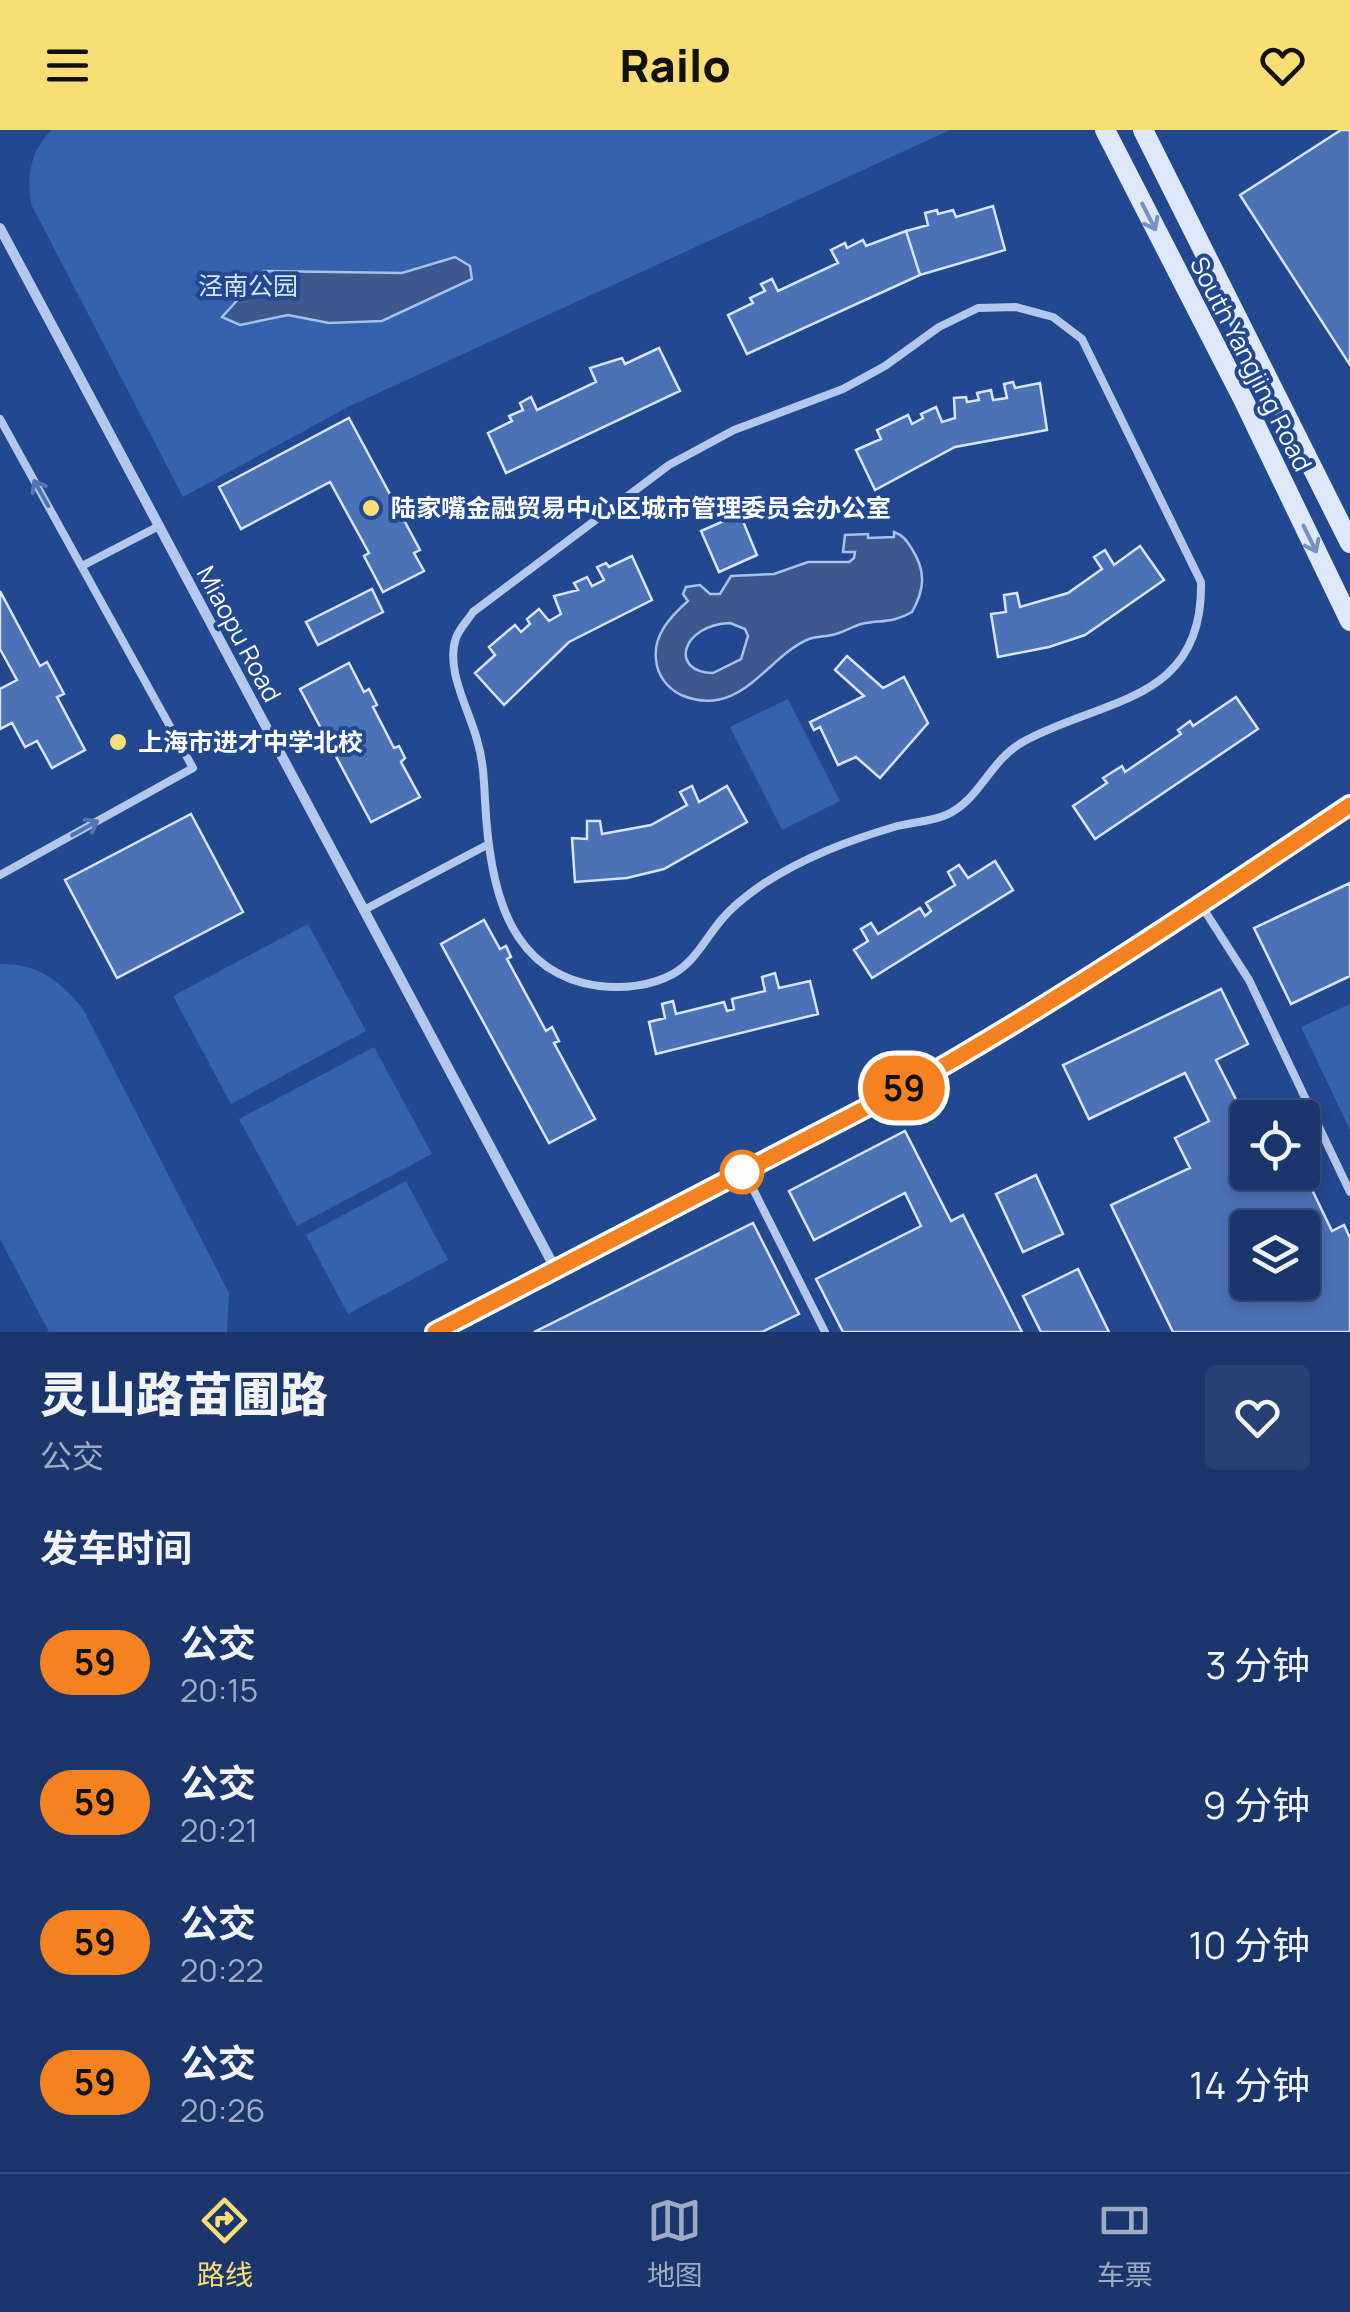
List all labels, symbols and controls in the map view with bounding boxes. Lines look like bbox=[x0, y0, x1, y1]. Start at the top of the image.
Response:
text: Railo bbox=[619, 34, 731, 96]
icon: menu bbox=[40, 38, 95, 93]
icon: heart bbox=[1255, 38, 1310, 93]
one-way arrow bbox=[1140, 201, 1159, 231]
street label: South Yangjing Road bbox=[1182, 251, 1321, 477]
park label: 泾南公园 bbox=[198, 268, 298, 303]
one-way arrow bbox=[31, 478, 51, 508]
place label: 陆家嘴金融贸易中心区城市管理委员会办公室 bbox=[391, 490, 891, 525]
marker: 陆家嘴金融贸易中心区城市管理委员会办公室 bbox=[360, 497, 382, 519]
one-way arrow bbox=[1302, 523, 1321, 553]
street label: Miaopu Road bbox=[189, 560, 290, 708]
place label: 上海市进才中学北校 bbox=[138, 724, 363, 759]
marker: 上海市进才中学北校 bbox=[107, 731, 129, 753]
one-way arrow bbox=[70, 817, 100, 837]
line badge: 59 bbox=[859, 1056, 949, 1120]
text: 59 bbox=[883, 1064, 925, 1112]
map controls bbox=[1230, 1100, 1320, 1300]
button: locate bbox=[1230, 1100, 1320, 1190]
unlabelled marker bbox=[721, 1151, 763, 1193]
button: layers bbox=[1230, 1210, 1320, 1300]
text: 灵山路苗圃路 bbox=[40, 1361, 328, 1426]
button: heart bbox=[1205, 1365, 1310, 1470]
text: 公交 bbox=[40, 1434, 104, 1478]
text: 发车时间 bbox=[40, 1521, 192, 1573]
text: 公交 bbox=[180, 1616, 256, 1668]
text: 59 bbox=[74, 1638, 116, 1686]
text: 3 分钟 bbox=[1205, 1638, 1310, 1690]
text: 20:15 bbox=[180, 1668, 258, 1712]
text: 公交 bbox=[180, 1756, 256, 1808]
text: 59 bbox=[74, 1778, 116, 1826]
text: 9 分钟 bbox=[1203, 1778, 1310, 1830]
text: 20:21 bbox=[180, 1808, 258, 1852]
text: 公交 bbox=[180, 1896, 256, 1948]
text: 59 bbox=[74, 1918, 116, 1966]
text: 10 分钟 bbox=[1188, 1918, 1310, 1970]
text: 20:22 bbox=[180, 1948, 264, 1992]
text: 公交 bbox=[180, 2036, 256, 2088]
text: 59 bbox=[74, 2058, 116, 2106]
text: 14 分钟 bbox=[1189, 2058, 1310, 2110]
text: 20:26 bbox=[180, 2088, 265, 2132]
tab: 路线 bbox=[197, 2193, 253, 2293]
tab: 地图 bbox=[647, 2193, 703, 2293]
tab: 车票 bbox=[1097, 2193, 1153, 2293]

